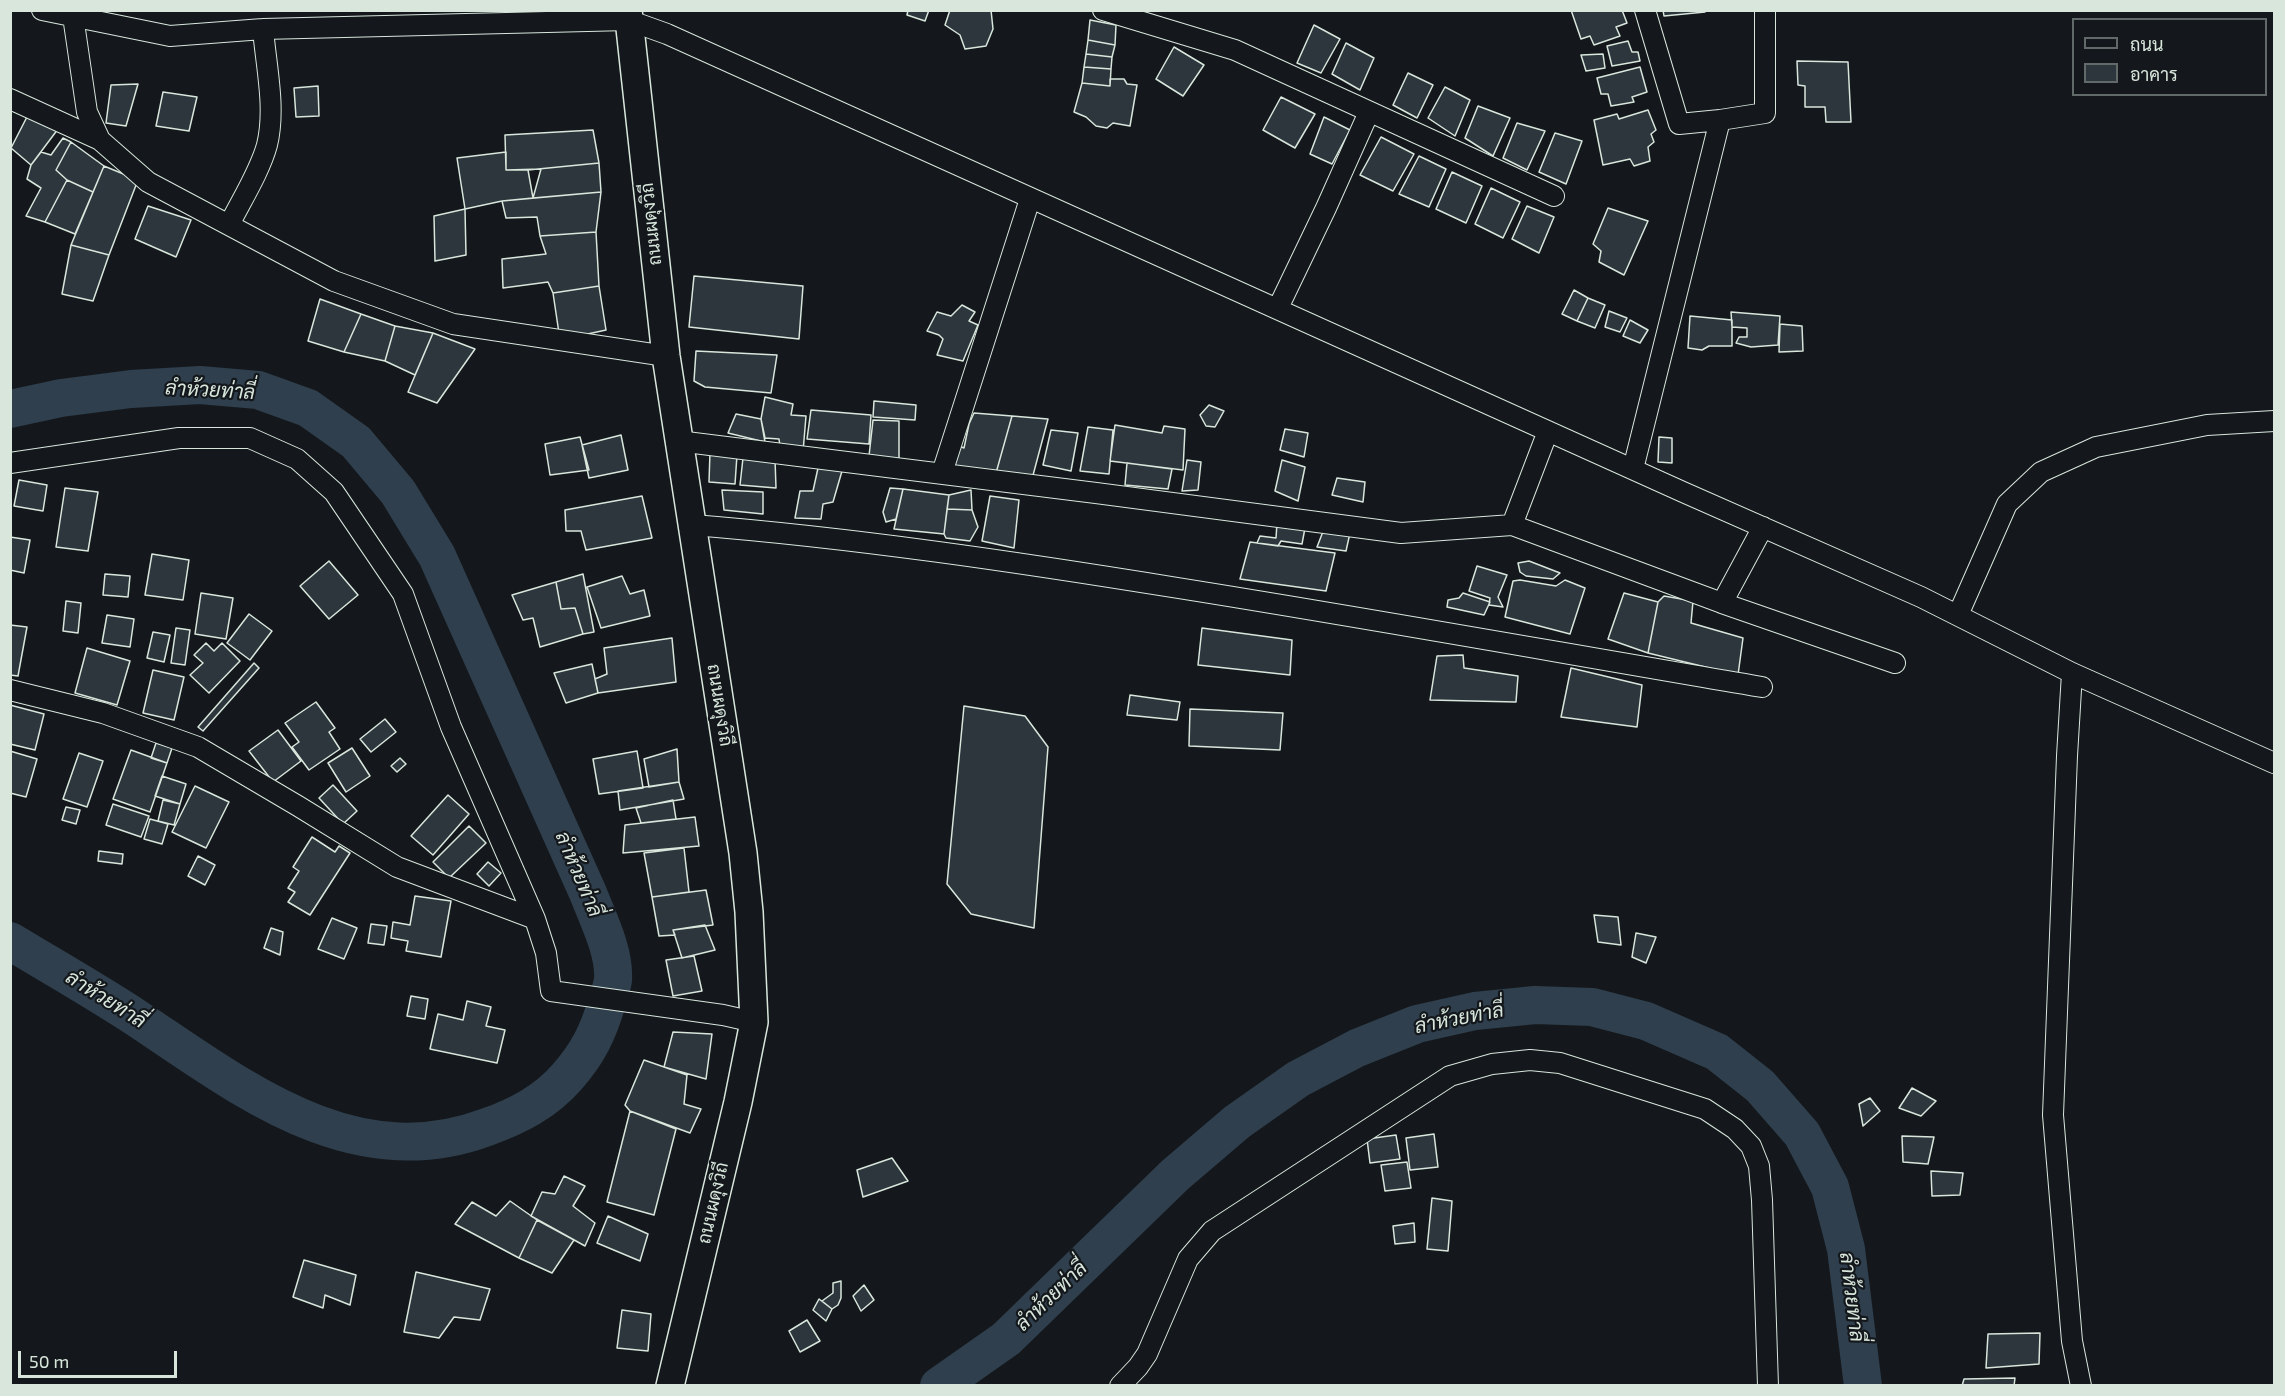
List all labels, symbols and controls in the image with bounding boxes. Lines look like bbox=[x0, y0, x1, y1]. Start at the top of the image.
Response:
legend bbox=[2072, 18, 2267, 96]
text: ถนน bbox=[2130, 33, 2163, 55]
text: อาคาร bbox=[2130, 63, 2178, 85]
street label: ถนนผดุงวิถี bbox=[636, 182, 666, 266]
water label: ลำห้วยท่าลี่ bbox=[164, 376, 256, 404]
street label: ถนนผดุงวิถี bbox=[703, 662, 737, 748]
water label: ลำห้วยท่าลี่ bbox=[550, 828, 608, 920]
water label: ลำห้วยท่าลี่ bbox=[61, 965, 151, 1033]
water label: ลำห้วยท่าลี่ bbox=[1412, 998, 1506, 1038]
street label: ถนนผดุงวิถี bbox=[693, 1160, 733, 1246]
water label: ลำห้วยท่าลี่ bbox=[1835, 1251, 1869, 1343]
water label: ลำห้วยท่าลี่ bbox=[1010, 1256, 1092, 1336]
scale bar bbox=[21, 1339, 180, 1377]
text: 50 m bbox=[29, 1350, 69, 1372]

